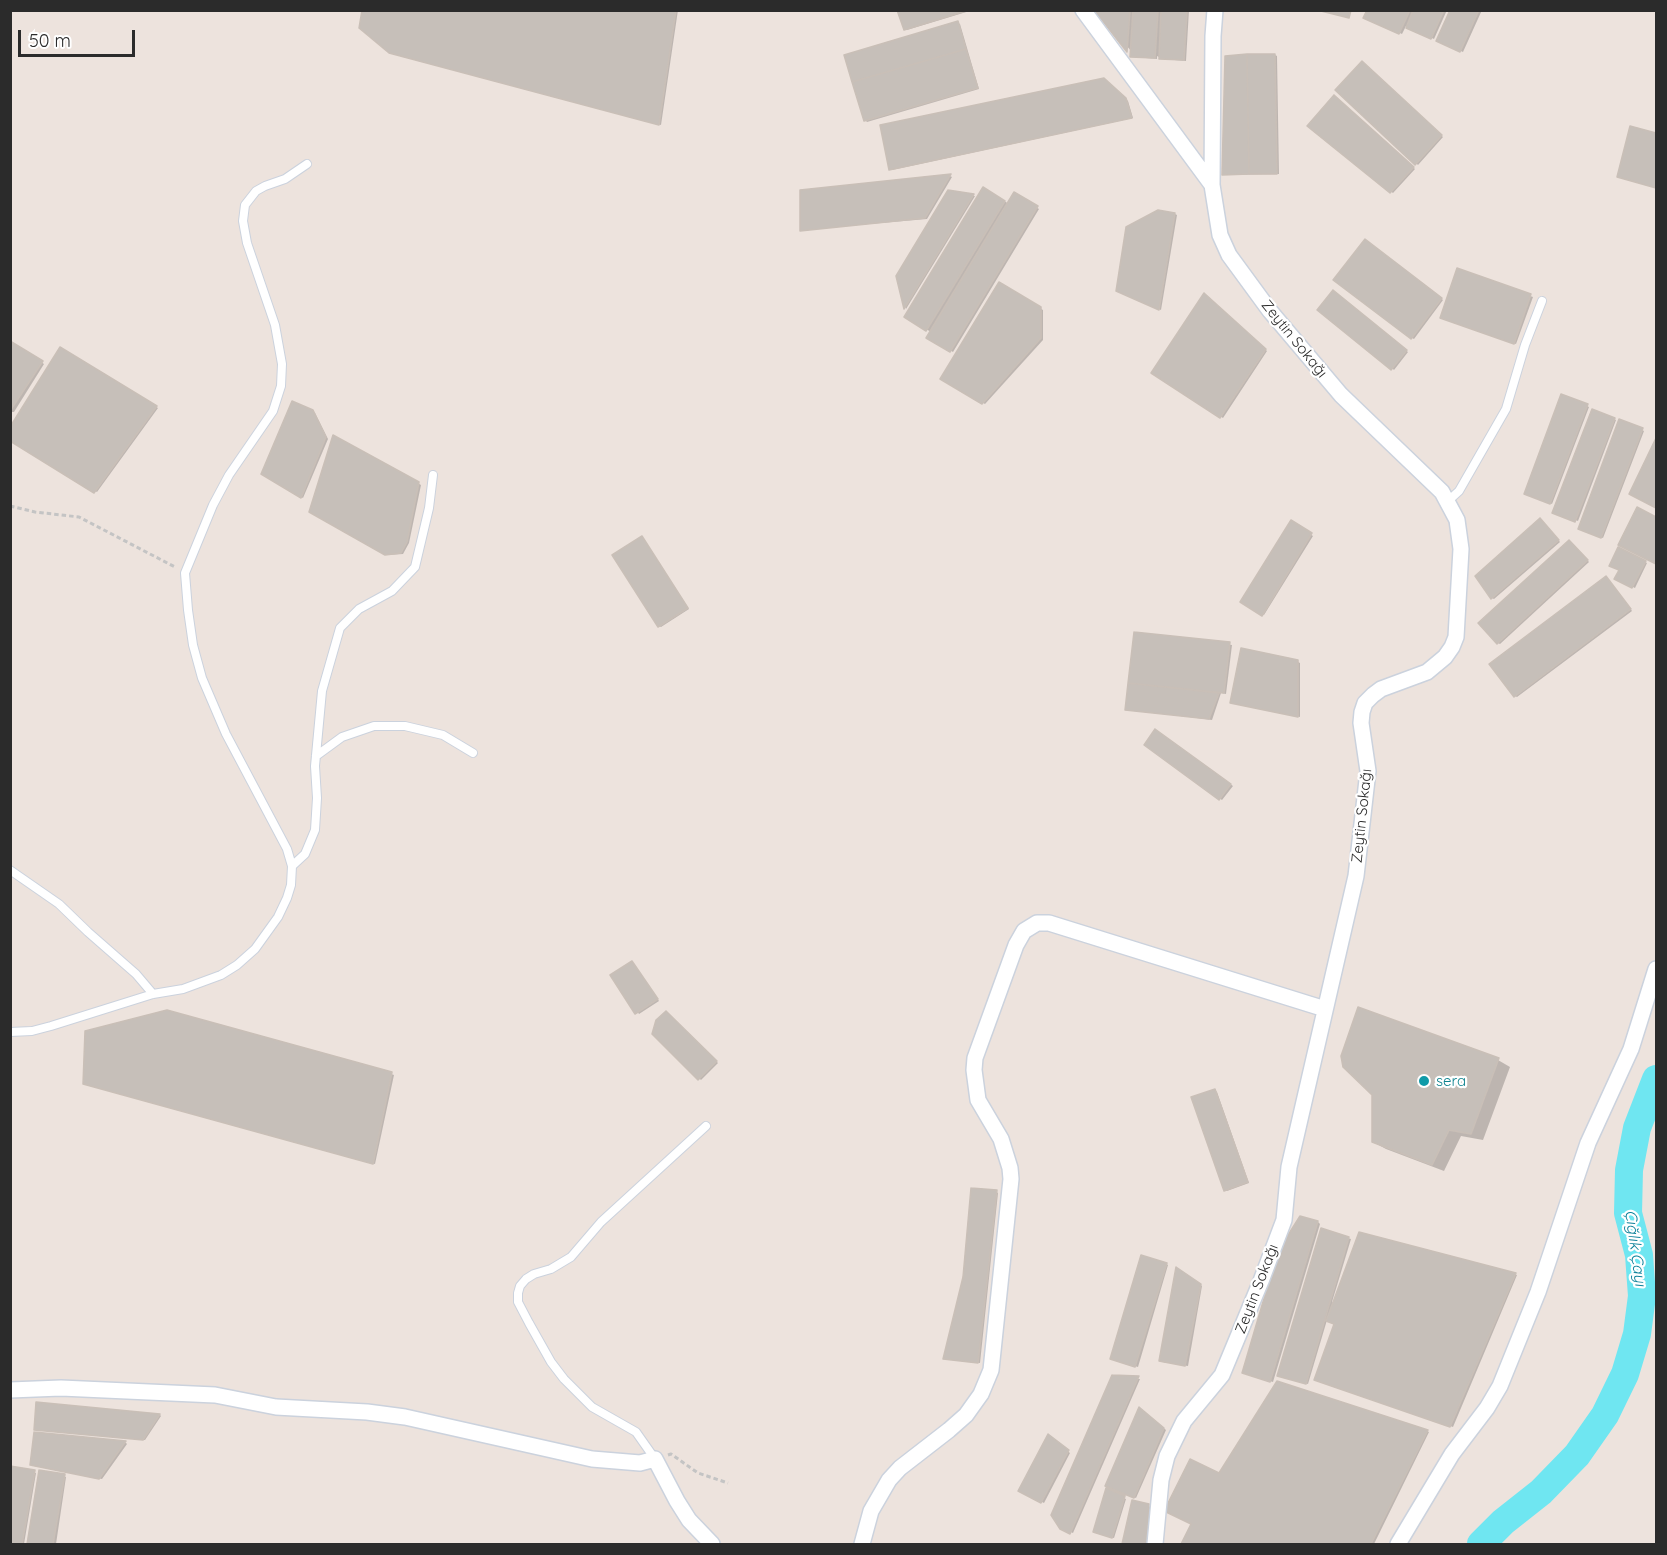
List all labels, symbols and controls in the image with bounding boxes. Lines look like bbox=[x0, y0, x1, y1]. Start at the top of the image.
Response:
scale bar bbox=[21, 18, 138, 56]
text: 50 m bbox=[29, 29, 71, 52]
street label: Zeytin Sokağı bbox=[1257, 297, 1331, 381]
street label: Zeytin Sokağı bbox=[1348, 768, 1376, 864]
place label: sera bbox=[1436, 1072, 1466, 1090]
marker: sera bbox=[1417, 1074, 1431, 1088]
water label: Çığlık Çayı bbox=[1620, 1209, 1650, 1287]
street label: Zeytin Sokağı bbox=[1232, 1242, 1282, 1336]

